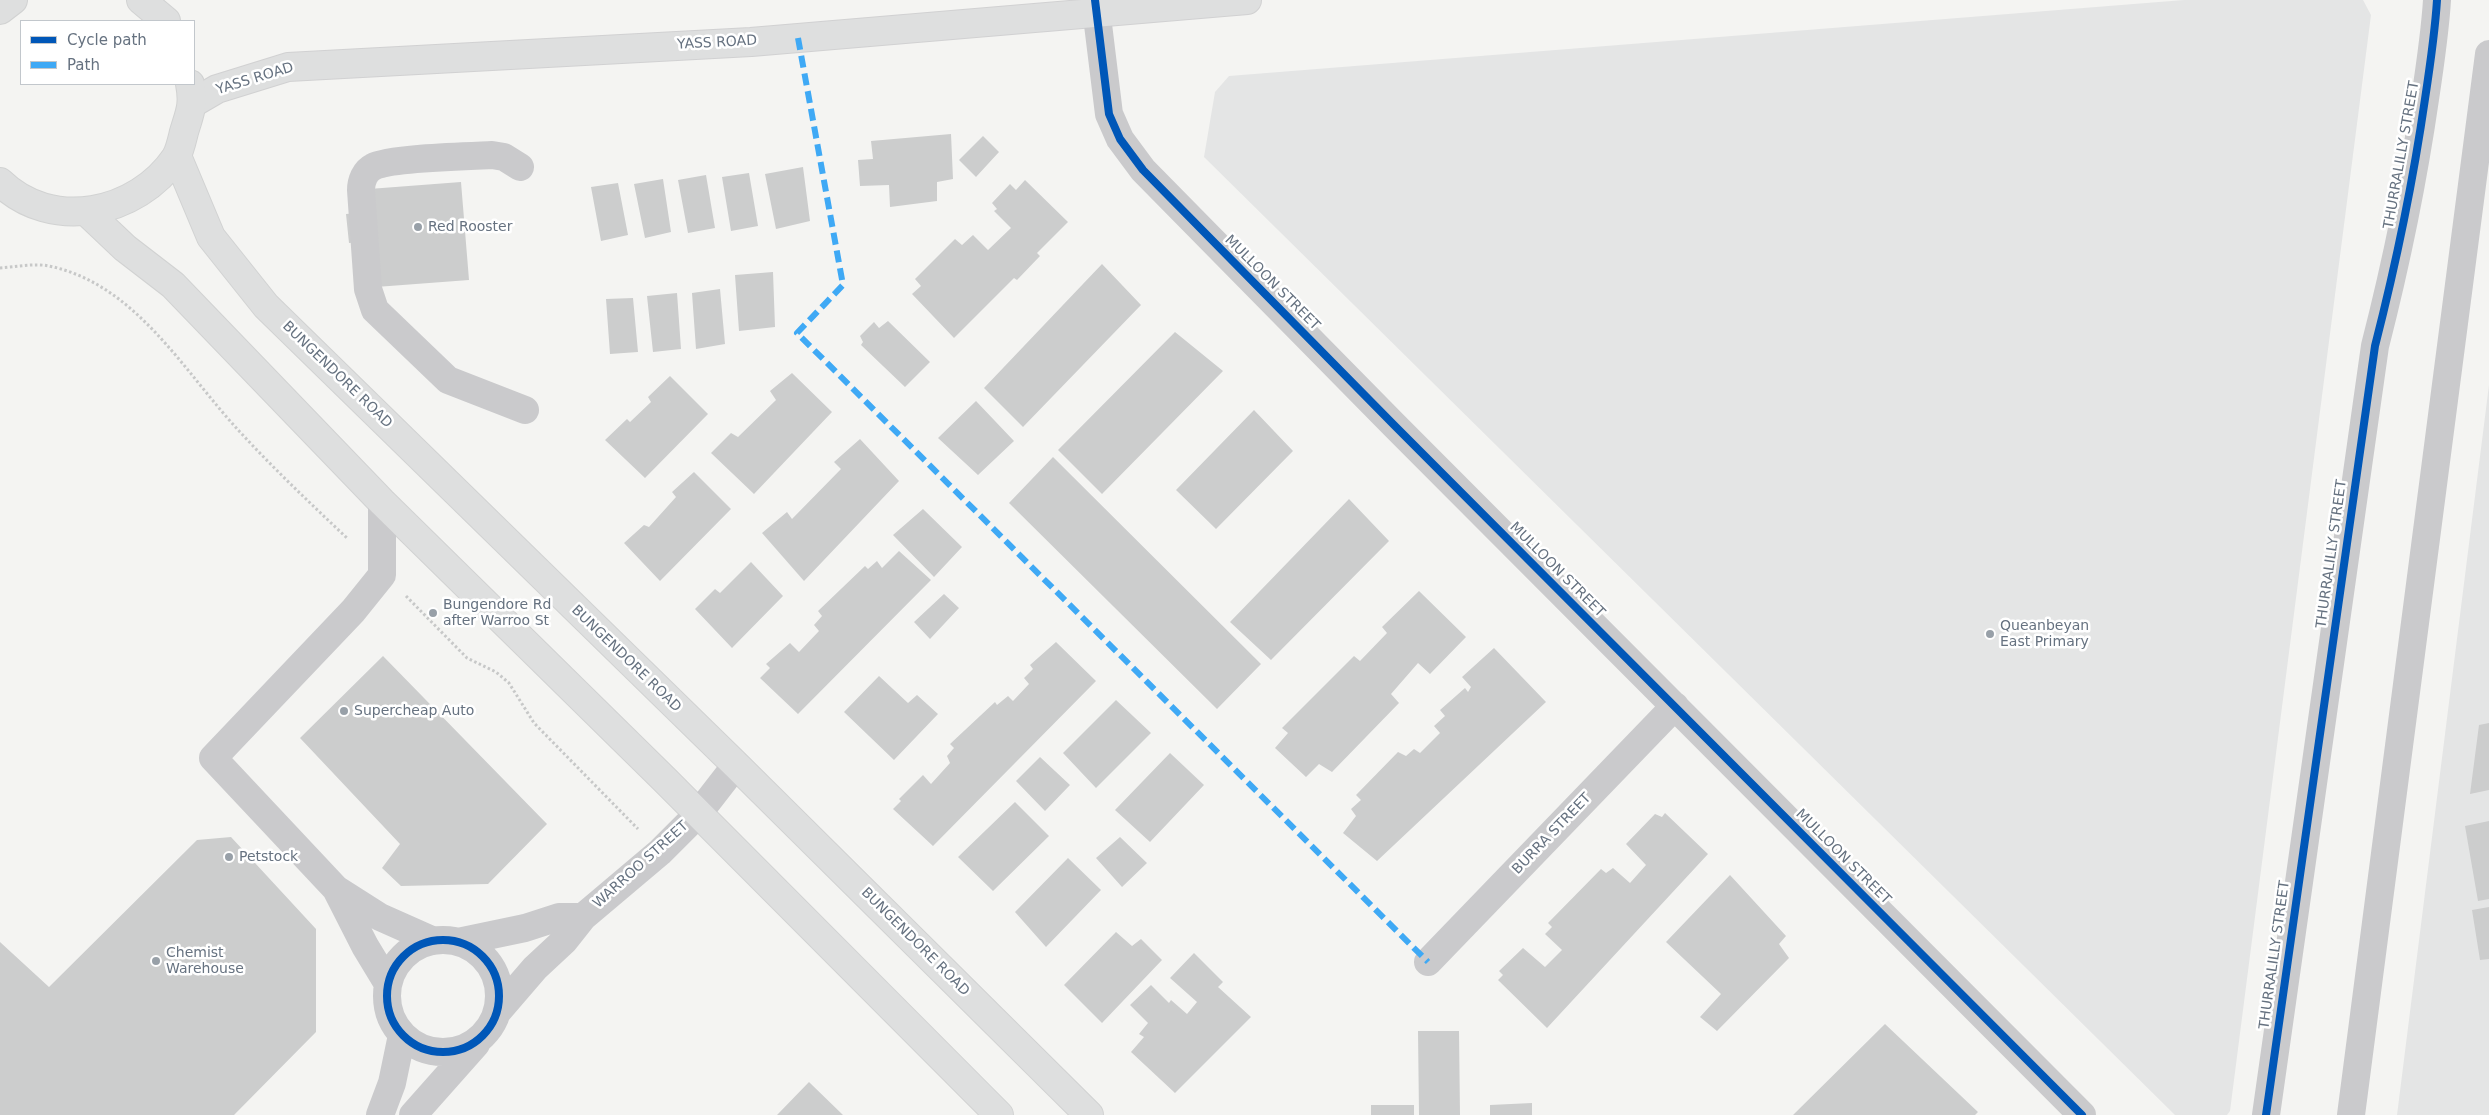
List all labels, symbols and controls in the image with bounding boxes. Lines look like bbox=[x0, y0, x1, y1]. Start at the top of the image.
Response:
legend bbox=[20, 20, 195, 85]
text: Cycle path bbox=[67, 31, 147, 49]
street label: YASS ROAD bbox=[677, 33, 757, 53]
text: Path bbox=[67, 56, 100, 74]
street label: YASS ROAD bbox=[214, 59, 296, 99]
street label: THURRALILLY STREET bbox=[2381, 80, 2423, 230]
place label: Red Rooster bbox=[428, 219, 512, 235]
marker: Red Rooster bbox=[412, 221, 424, 233]
street label: MULLOON STREET bbox=[1221, 232, 1323, 334]
street label: BUNGENDORE ROAD bbox=[279, 318, 395, 432]
street label: THURRALILLY STREET bbox=[2313, 479, 2351, 629]
street label: MULLOON STREET bbox=[1506, 519, 1608, 621]
place label: Bungendore Rd after Warroo St bbox=[443, 597, 551, 630]
street label: BUNGENDORE ROAD bbox=[568, 602, 684, 716]
marker: Bungendore Rd after Warroo St bbox=[427, 607, 439, 619]
place label: Queanbeyan East Primary bbox=[2000, 618, 2089, 650]
marker: Queanbeyan East Primary bbox=[1984, 628, 1996, 640]
place label: Supercheap Auto bbox=[354, 703, 474, 719]
marker: Supercheap Auto bbox=[338, 705, 350, 717]
street label: BURRA STREET bbox=[1509, 790, 1595, 878]
street label: MULLOON STREET bbox=[1792, 806, 1894, 908]
street label: WARROO STREET bbox=[590, 818, 692, 912]
place label: Petstock bbox=[239, 849, 298, 865]
marker: Petstock bbox=[223, 851, 235, 863]
street label: THURRALILLY STREET bbox=[2256, 880, 2294, 1030]
street label: BUNGENDORE ROAD bbox=[857, 884, 973, 1000]
place label: Chemist Warehouse bbox=[166, 945, 244, 978]
marker: Chemist Warehouse bbox=[150, 955, 162, 967]

